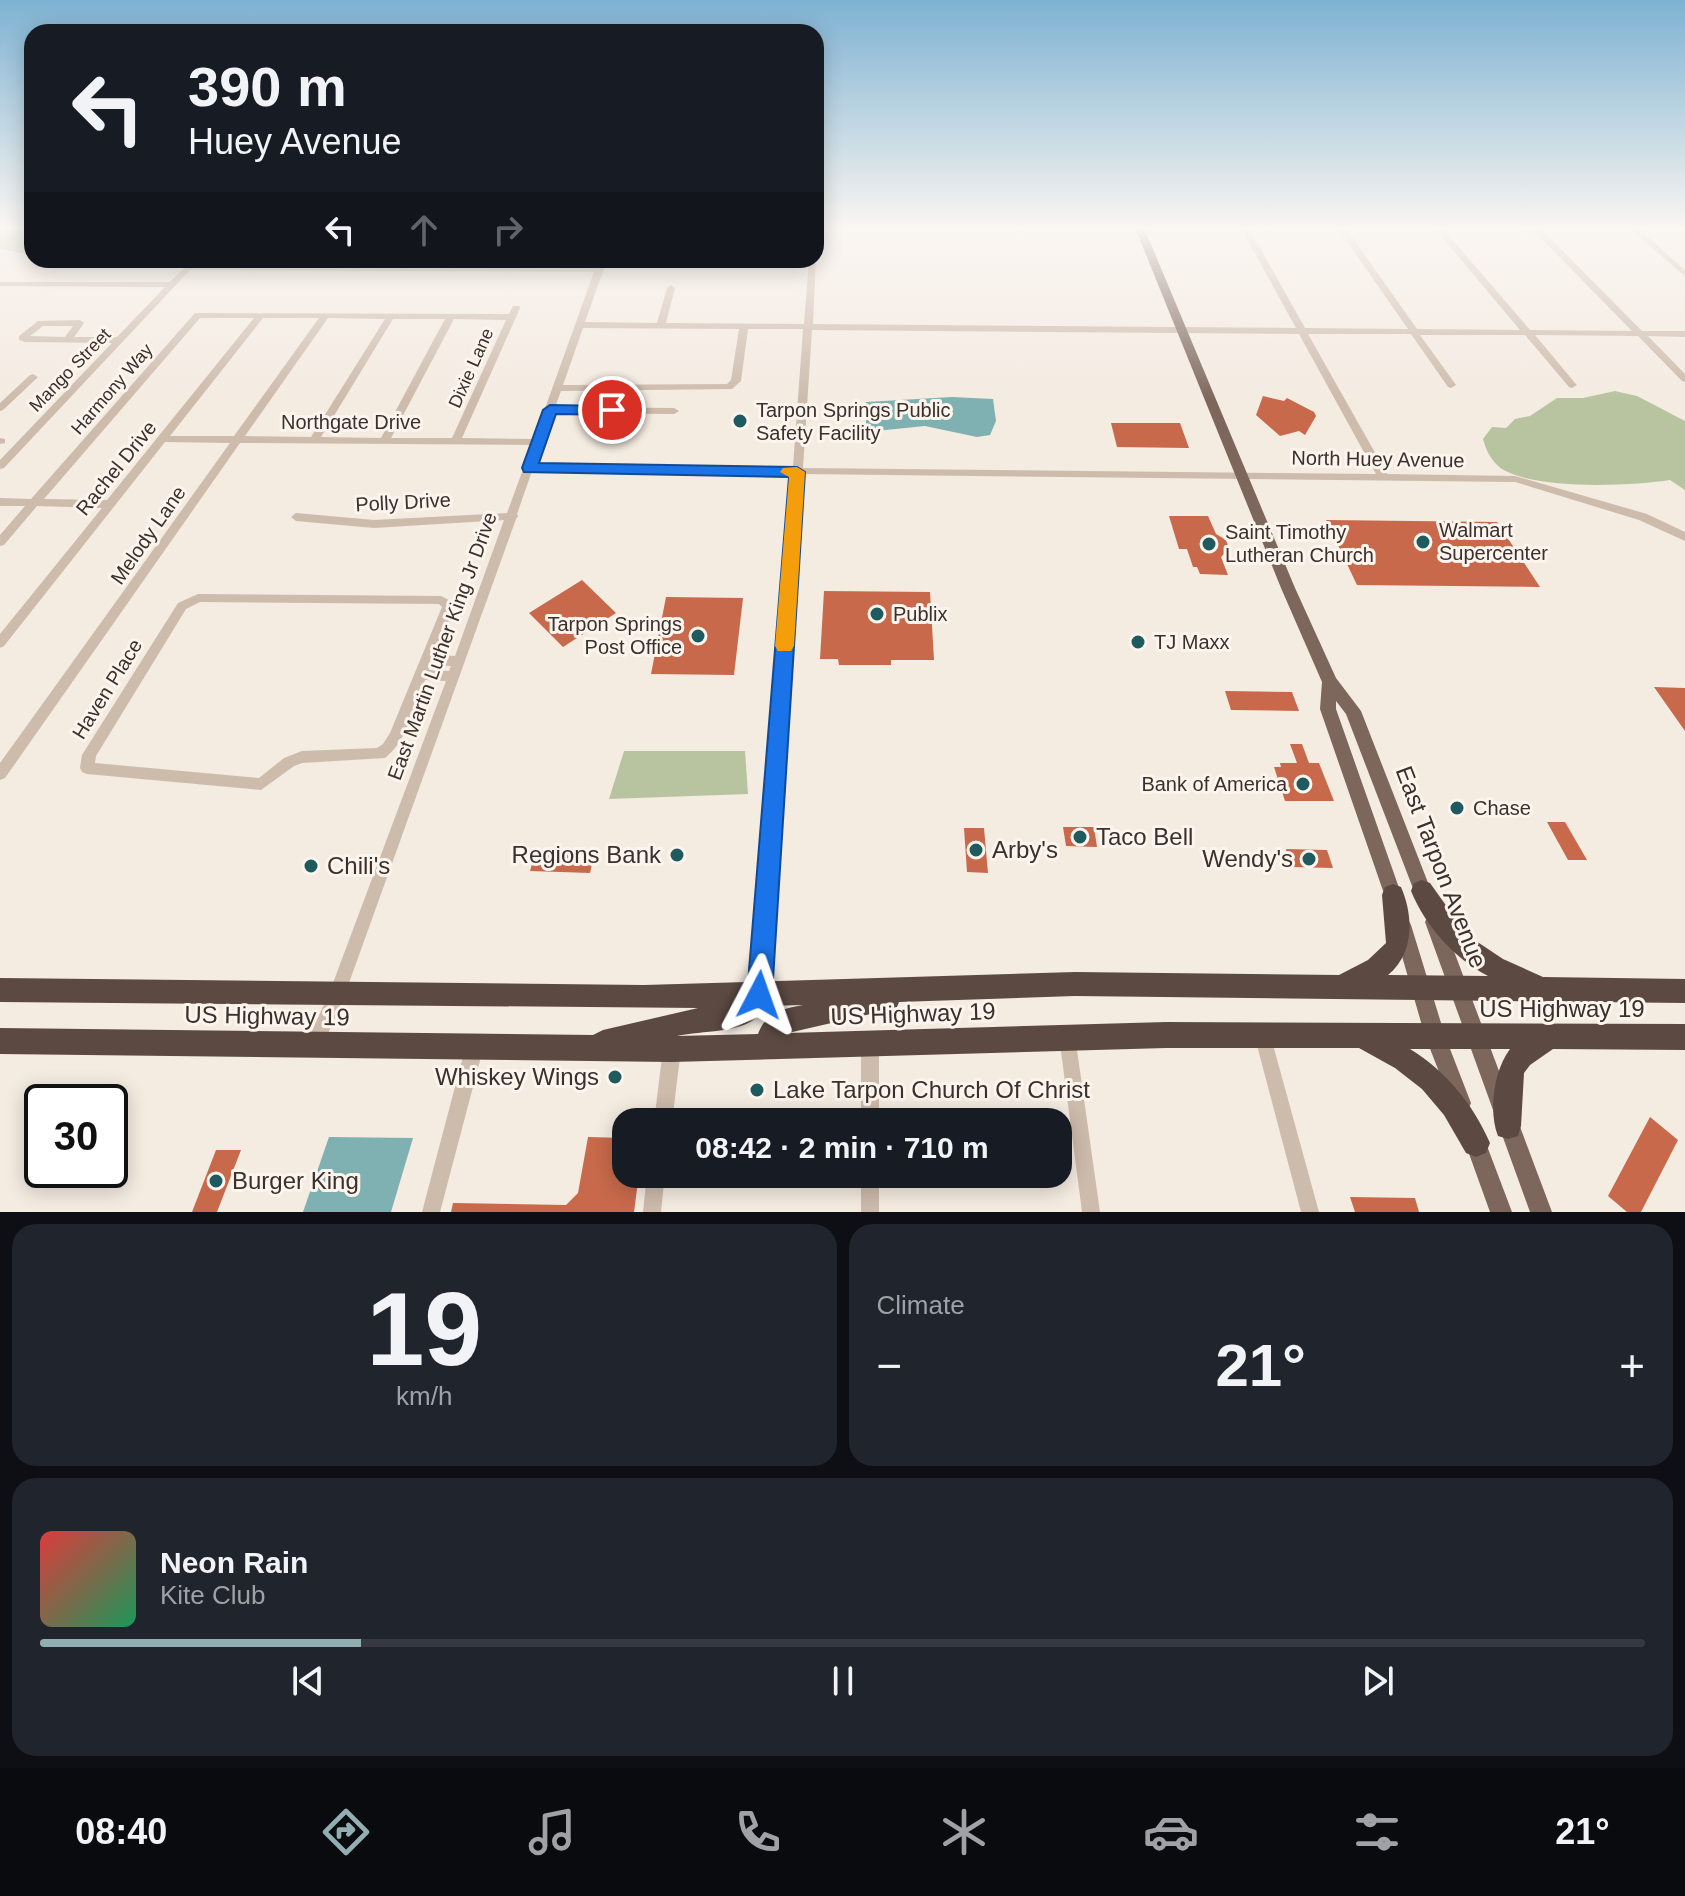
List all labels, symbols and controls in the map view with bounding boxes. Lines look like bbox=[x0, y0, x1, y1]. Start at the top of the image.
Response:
text: 390 m bbox=[188, 55, 347, 118]
icon: left bbox=[56, 56, 160, 160]
text: Huey Avenue bbox=[188, 121, 402, 162]
icon: left bbox=[318, 208, 362, 252]
icon: ahead bbox=[402, 208, 446, 252]
icon: right bbox=[486, 208, 530, 252]
street label: Mango Street bbox=[25, 324, 115, 416]
street label: Dixie Lane bbox=[445, 325, 497, 411]
street label: Harmony Way bbox=[67, 340, 157, 438]
pin bbox=[578, 376, 646, 444]
icon: arrive bbox=[590, 388, 634, 432]
place label: Tarpon Springs Public Safety Facility bbox=[756, 399, 951, 444]
street label: Northgate Drive bbox=[281, 411, 421, 433]
marker: Tarpon Springs Public Safety Facility bbox=[731, 412, 749, 430]
street label: Rachel Drive bbox=[71, 417, 161, 519]
street label: North Huey Avenue bbox=[1291, 446, 1465, 472]
street label: Melody Lane bbox=[106, 482, 190, 588]
street label: Polly Drive bbox=[355, 489, 451, 515]
street label: East Martin Luther King Jr Drive bbox=[383, 509, 501, 783]
place label: Walmart Supercenter bbox=[1439, 519, 1548, 564]
place label: Saint Timothy Lutheran Church bbox=[1225, 521, 1374, 566]
marker: Walmart Supercenter bbox=[1414, 533, 1432, 551]
marker: Saint Timothy Lutheran Church bbox=[1200, 535, 1218, 553]
place label: Publix bbox=[893, 603, 947, 625]
marker: Publix bbox=[868, 605, 886, 623]
place label: Tarpon Springs Post Office bbox=[547, 613, 682, 658]
marker: Tarpon Springs Post Office bbox=[689, 627, 707, 645]
place label: TJ Maxx bbox=[1154, 631, 1230, 653]
marker: TJ Maxx bbox=[1129, 633, 1147, 651]
street label: Haven Place bbox=[68, 635, 146, 743]
street label: East Tarpon Avenue bbox=[1391, 762, 1492, 972]
place label: Bank of America bbox=[1141, 773, 1288, 795]
marker: Bank of America bbox=[1294, 775, 1312, 793]
place label: Chase bbox=[1473, 797, 1531, 819]
marker: Chase bbox=[1448, 799, 1466, 817]
place label: Taco Bell bbox=[1096, 823, 1193, 850]
marker: Taco Bell bbox=[1071, 828, 1089, 846]
place label: Arby's bbox=[992, 836, 1058, 863]
place label: Regions Bank bbox=[512, 841, 662, 868]
marker: Arby's bbox=[967, 841, 985, 859]
place label: Wendy's bbox=[1202, 845, 1293, 872]
marker: Regions Bank bbox=[668, 846, 686, 864]
marker: Wendy's bbox=[1300, 850, 1318, 868]
place label: Chili's bbox=[327, 852, 390, 879]
marker: Chili's bbox=[302, 857, 320, 875]
position arrow bbox=[717, 953, 801, 1037]
street label: US Highway 19 bbox=[1479, 995, 1645, 1022]
street label: US Highway 19 bbox=[830, 997, 996, 1030]
street label: US Highway 19 bbox=[184, 1001, 350, 1030]
place label: Whiskey Wings bbox=[435, 1063, 599, 1090]
marker: Whiskey Wings bbox=[606, 1068, 624, 1086]
place label: Lake Tarpon Church Of Christ bbox=[773, 1076, 1090, 1103]
marker: Lake Tarpon Church Of Christ bbox=[748, 1081, 766, 1099]
speed limit sign: 30 bbox=[24, 1084, 128, 1188]
text: 08:42 · 2 min · 710 m bbox=[695, 1131, 989, 1164]
place label: Burger King bbox=[232, 1167, 359, 1194]
marker: Burger King bbox=[207, 1172, 225, 1190]
text: 19 bbox=[366, 1271, 482, 1387]
text: Climate bbox=[877, 1290, 965, 1320]
text: 21° bbox=[1215, 1332, 1306, 1399]
text: − bbox=[877, 1341, 902, 1390]
text: + bbox=[1619, 1341, 1645, 1390]
text: km/h bbox=[396, 1381, 452, 1411]
text: Neon Rain bbox=[160, 1546, 308, 1579]
text: Kite Club bbox=[160, 1580, 266, 1610]
icon: previous bbox=[286, 1659, 330, 1703]
icon: pause bbox=[821, 1659, 865, 1703]
icon: next bbox=[1356, 1659, 1400, 1703]
icon: directions bbox=[318, 1804, 374, 1860]
icon: music bbox=[524, 1804, 580, 1860]
icon: phone bbox=[730, 1804, 786, 1860]
icon: climate bbox=[936, 1804, 992, 1860]
icon: car bbox=[1143, 1804, 1199, 1860]
icon: filters bbox=[1349, 1804, 1405, 1860]
text: 08:40 bbox=[75, 1811, 167, 1852]
text: 21° bbox=[1555, 1811, 1610, 1852]

